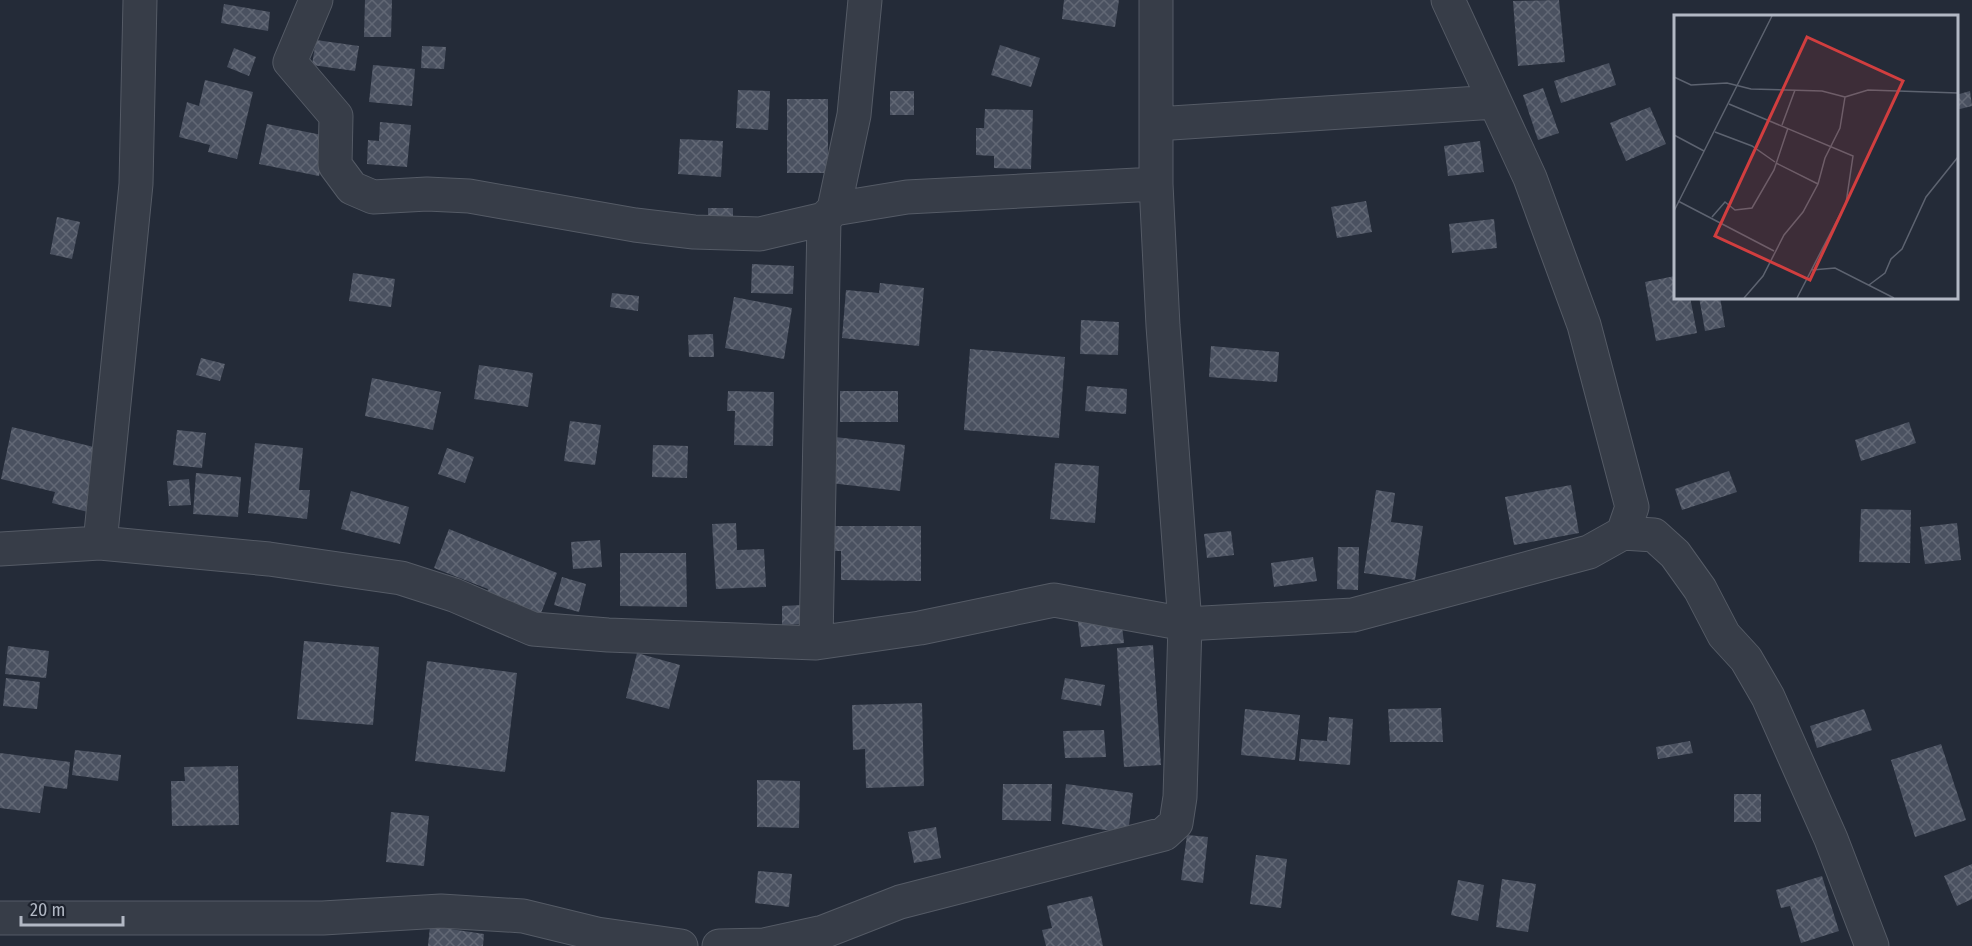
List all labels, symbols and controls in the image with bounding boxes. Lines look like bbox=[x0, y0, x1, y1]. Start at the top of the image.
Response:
inset map bbox=[1674, 15, 1957, 298]
scale bar bbox=[21, 889, 123, 927]
text: 20 m bbox=[30, 899, 65, 921]

